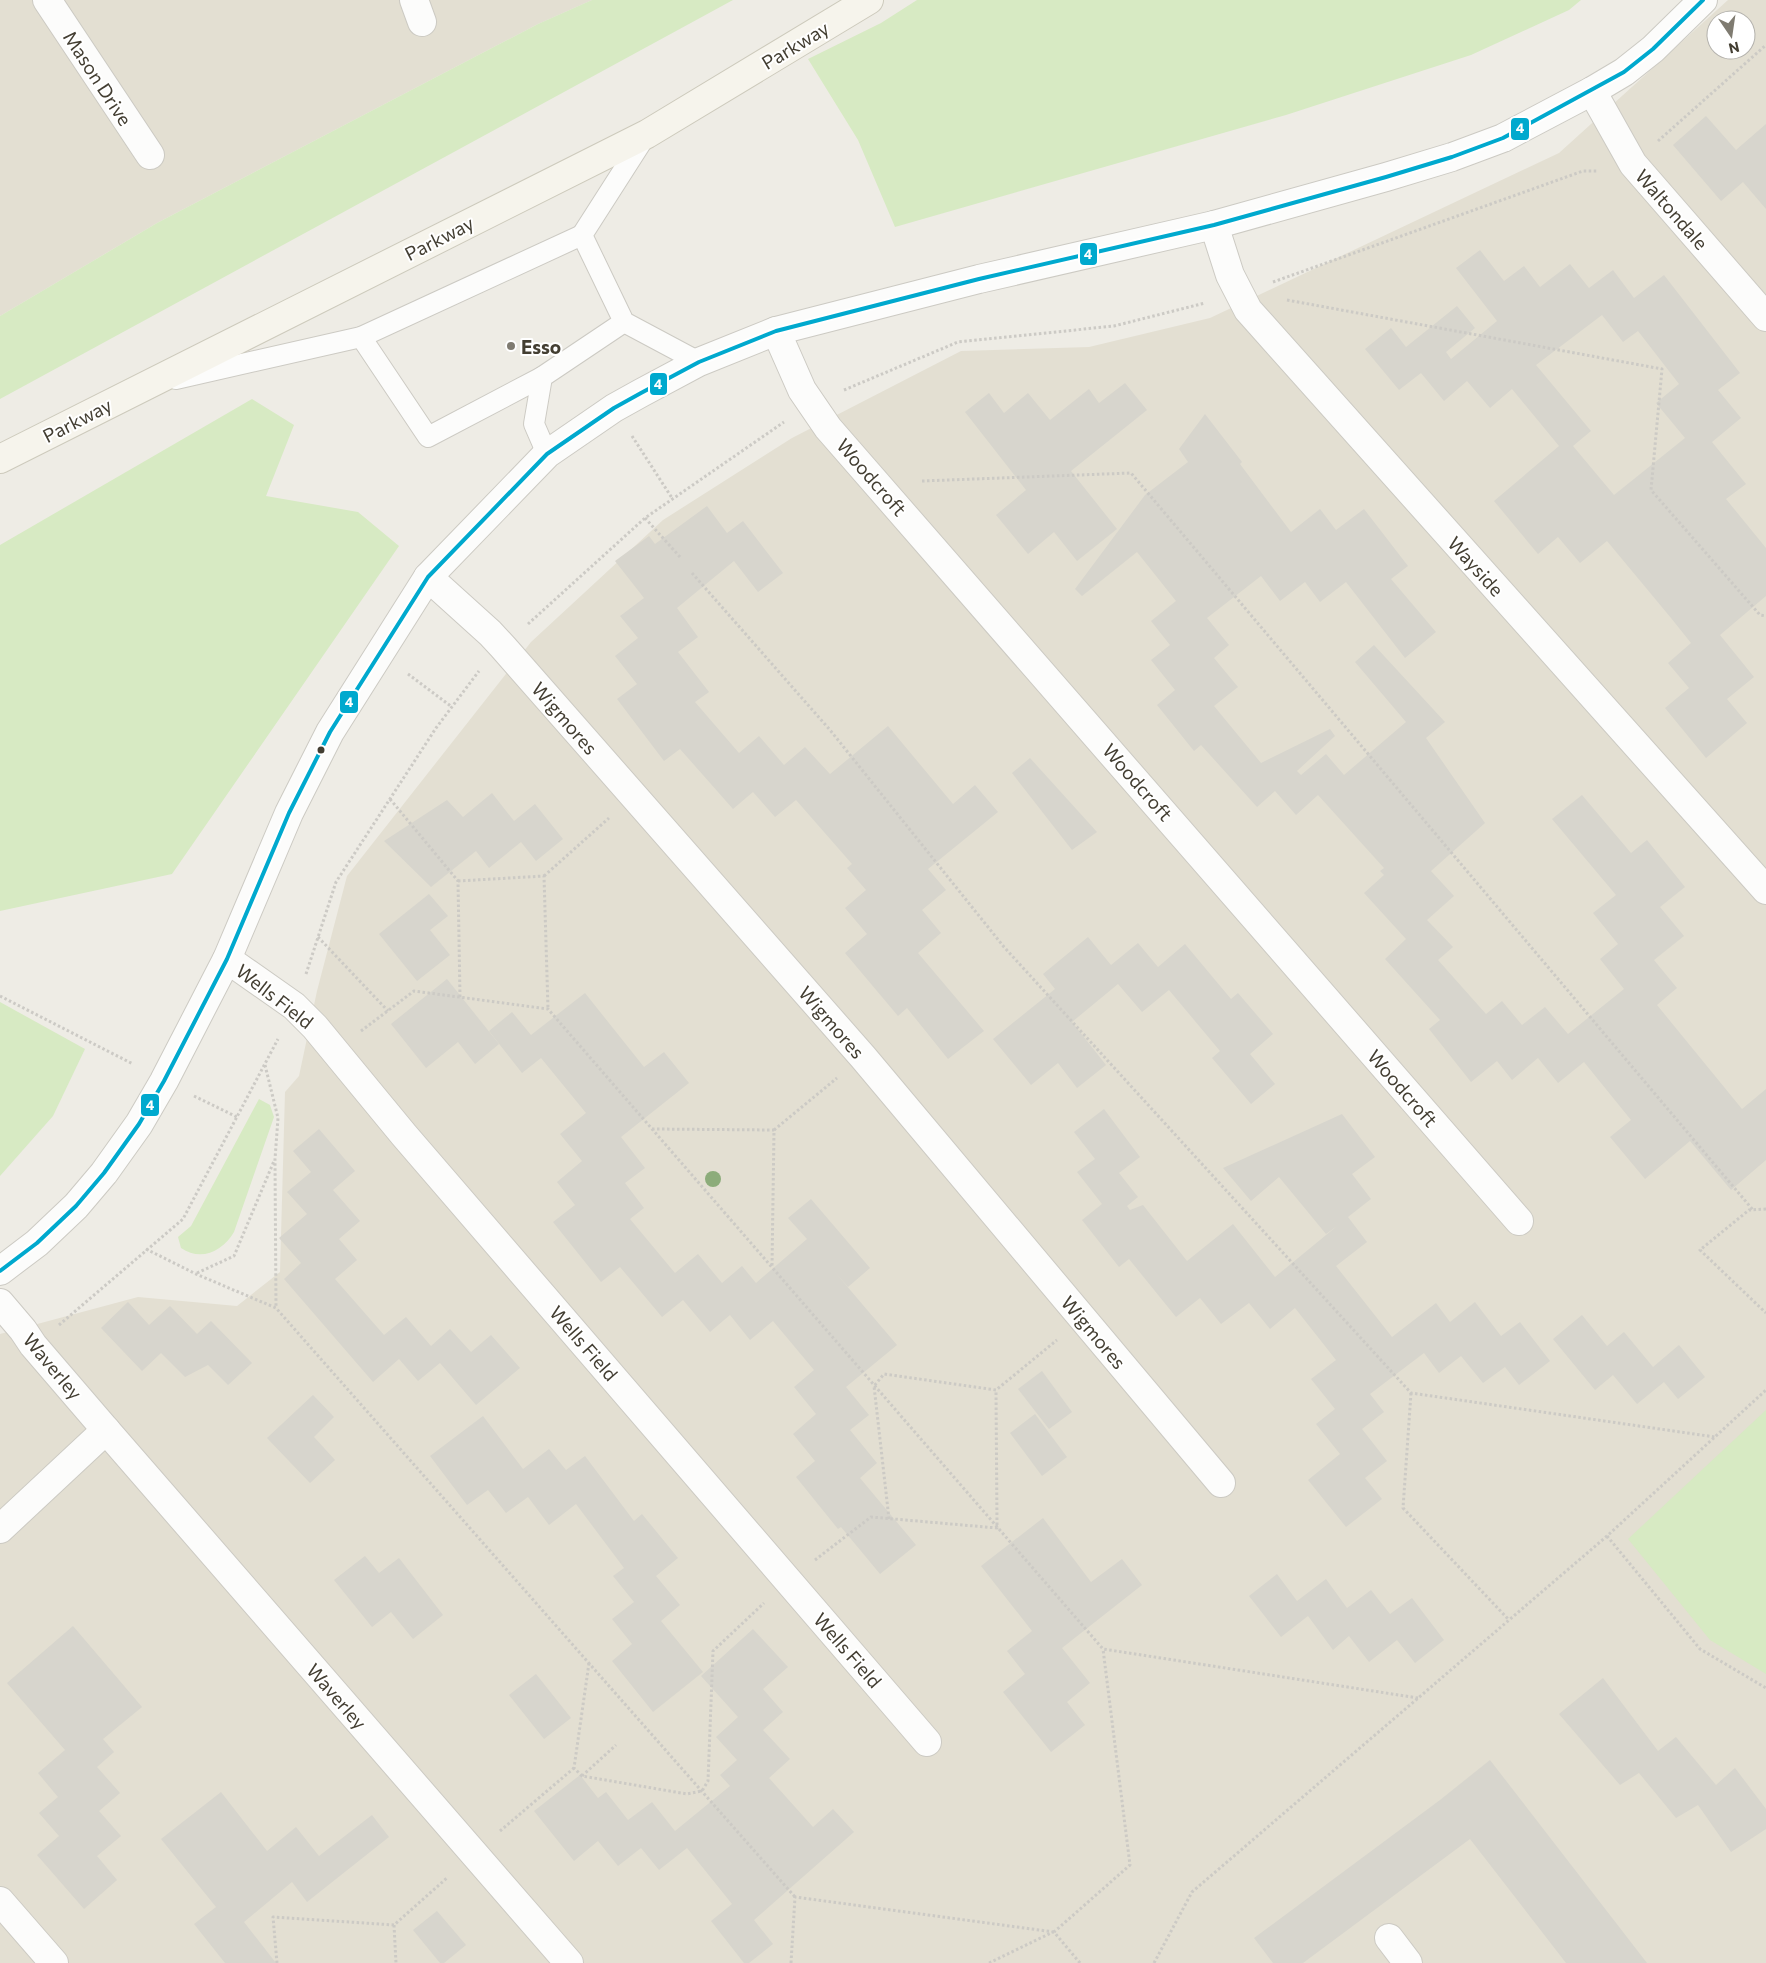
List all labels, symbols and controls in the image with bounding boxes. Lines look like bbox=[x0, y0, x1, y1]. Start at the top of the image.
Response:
north arrow bbox=[1706, 10, 1756, 60]
street label: Parkway bbox=[757, 16, 833, 74]
street label: Mason Drive bbox=[59, 26, 137, 130]
text: N bbox=[1727, 39, 1741, 58]
line badge: 4 bbox=[1510, 117, 1530, 141]
text: 4 bbox=[1516, 119, 1525, 136]
street label: Waltondale bbox=[1631, 164, 1713, 254]
street label: Parkway bbox=[401, 211, 477, 265]
line badge: 4 bbox=[1079, 242, 1098, 266]
text: 4 bbox=[1084, 245, 1093, 262]
place label: Esso bbox=[521, 335, 561, 358]
marker: Esso bbox=[505, 340, 517, 352]
line badge: 4 bbox=[649, 372, 668, 396]
text: 4 bbox=[654, 375, 663, 392]
street label: Parkway bbox=[39, 393, 115, 447]
street label: Woodcroft bbox=[832, 434, 912, 521]
street label: Wayside bbox=[1443, 531, 1509, 601]
street label: Wigmores bbox=[527, 677, 603, 759]
line badge: 4 bbox=[339, 690, 359, 714]
text: 4 bbox=[345, 693, 354, 710]
street label: Woodcroft bbox=[1098, 739, 1178, 826]
unlabelled marker bbox=[316, 745, 326, 755]
street label: Wells Field bbox=[232, 959, 318, 1033]
street label: Wigmores bbox=[794, 981, 870, 1063]
street label: Woodcroft bbox=[1363, 1045, 1443, 1132]
line badge: 4 bbox=[140, 1093, 160, 1117]
text: 4 bbox=[146, 1096, 155, 1113]
street label: Wigmores bbox=[1057, 1291, 1131, 1373]
street label: Wells Field bbox=[545, 1301, 623, 1385]
street label: Waverley bbox=[19, 1328, 87, 1404]
street label: Wells Field bbox=[809, 1608, 887, 1692]
street label: Waverley bbox=[302, 1658, 372, 1734]

